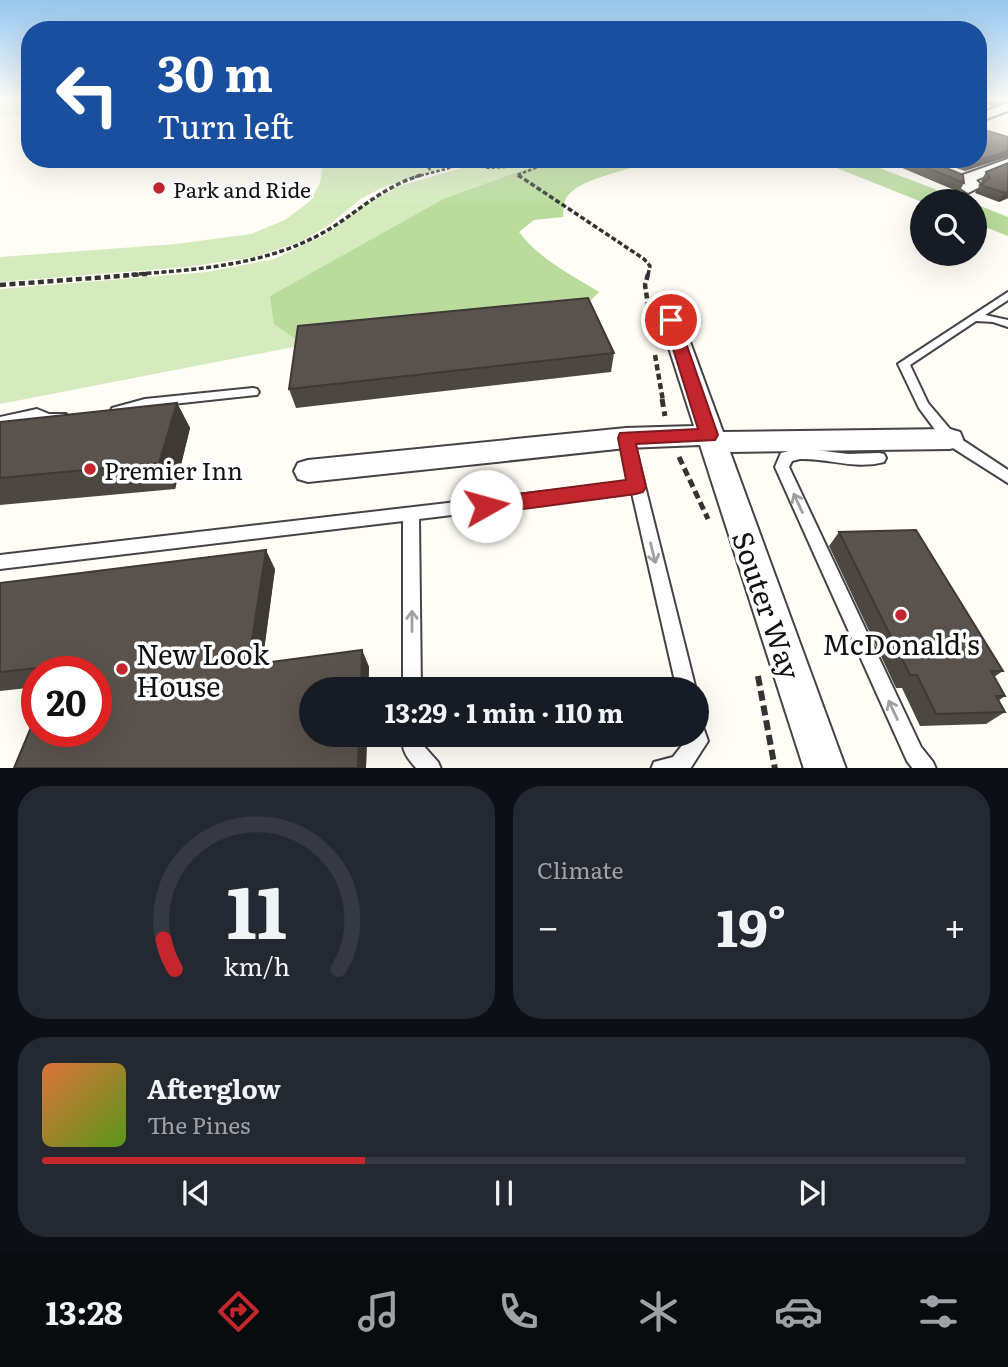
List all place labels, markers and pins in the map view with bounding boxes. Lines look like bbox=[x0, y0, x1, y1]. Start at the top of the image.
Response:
place label: Park and Ride bbox=[173, 173, 311, 204]
marker: Park and Ride bbox=[151, 180, 167, 196]
pin bbox=[641, 290, 701, 350]
place label: Premier Inn bbox=[104, 452, 243, 487]
marker: Premier Inn bbox=[82, 461, 98, 477]
marker: McDonald's bbox=[893, 607, 909, 623]
place label: McDonald's bbox=[822, 622, 980, 664]
place label: New Look House bbox=[136, 632, 270, 706]
marker: New Look House bbox=[114, 661, 130, 677]

